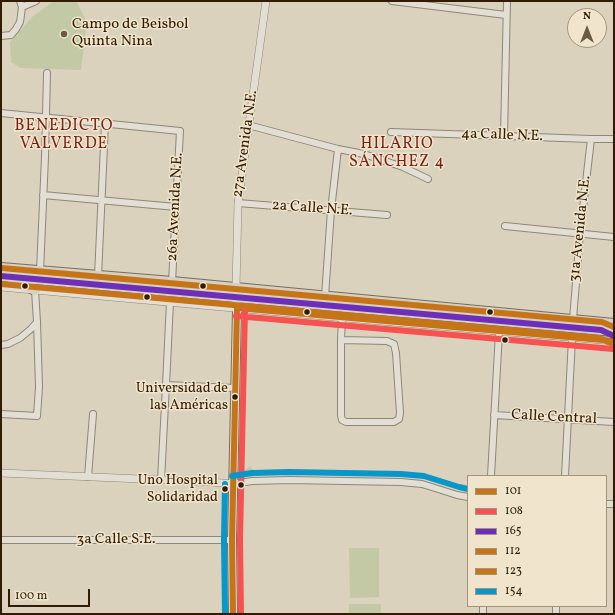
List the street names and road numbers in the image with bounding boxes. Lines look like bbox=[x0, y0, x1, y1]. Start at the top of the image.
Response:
street label: 27a Avenida N.E. bbox=[230, 89, 262, 199]
street label: 4a Calle N.E. bbox=[461, 126, 543, 146]
street label: 26a Avenida N.E. bbox=[164, 152, 188, 262]
street label: 31a Avenida N.E. bbox=[566, 175, 596, 283]
street label: 2a Calle N.E. bbox=[271, 197, 353, 221]
street label: Calle Central bbox=[511, 407, 597, 429]
street label: 3a Calle S.E. bbox=[77, 531, 155, 549]

